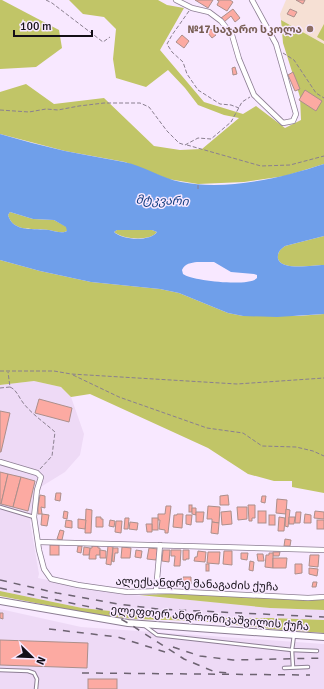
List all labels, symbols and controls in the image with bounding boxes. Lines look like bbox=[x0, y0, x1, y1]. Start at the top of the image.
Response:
scale bar bbox=[14, 12, 92, 38]
text: 100 m bbox=[20, 19, 52, 34]
place label: №17 საჯარო სკოლა bbox=[187, 23, 302, 36]
marker: №17 საჯარო სკოლა bbox=[305, 24, 315, 34]
water label: მტკვარი bbox=[135, 193, 190, 209]
street label: ალექსანდრე მანაგაძის ქუჩა bbox=[115, 575, 279, 593]
street label: ელეფთერ ანდრონიკაშვილის ქუჩა bbox=[110, 603, 310, 633]
north arrow bbox=[12, 637, 52, 677]
text: N bbox=[33, 655, 48, 667]

